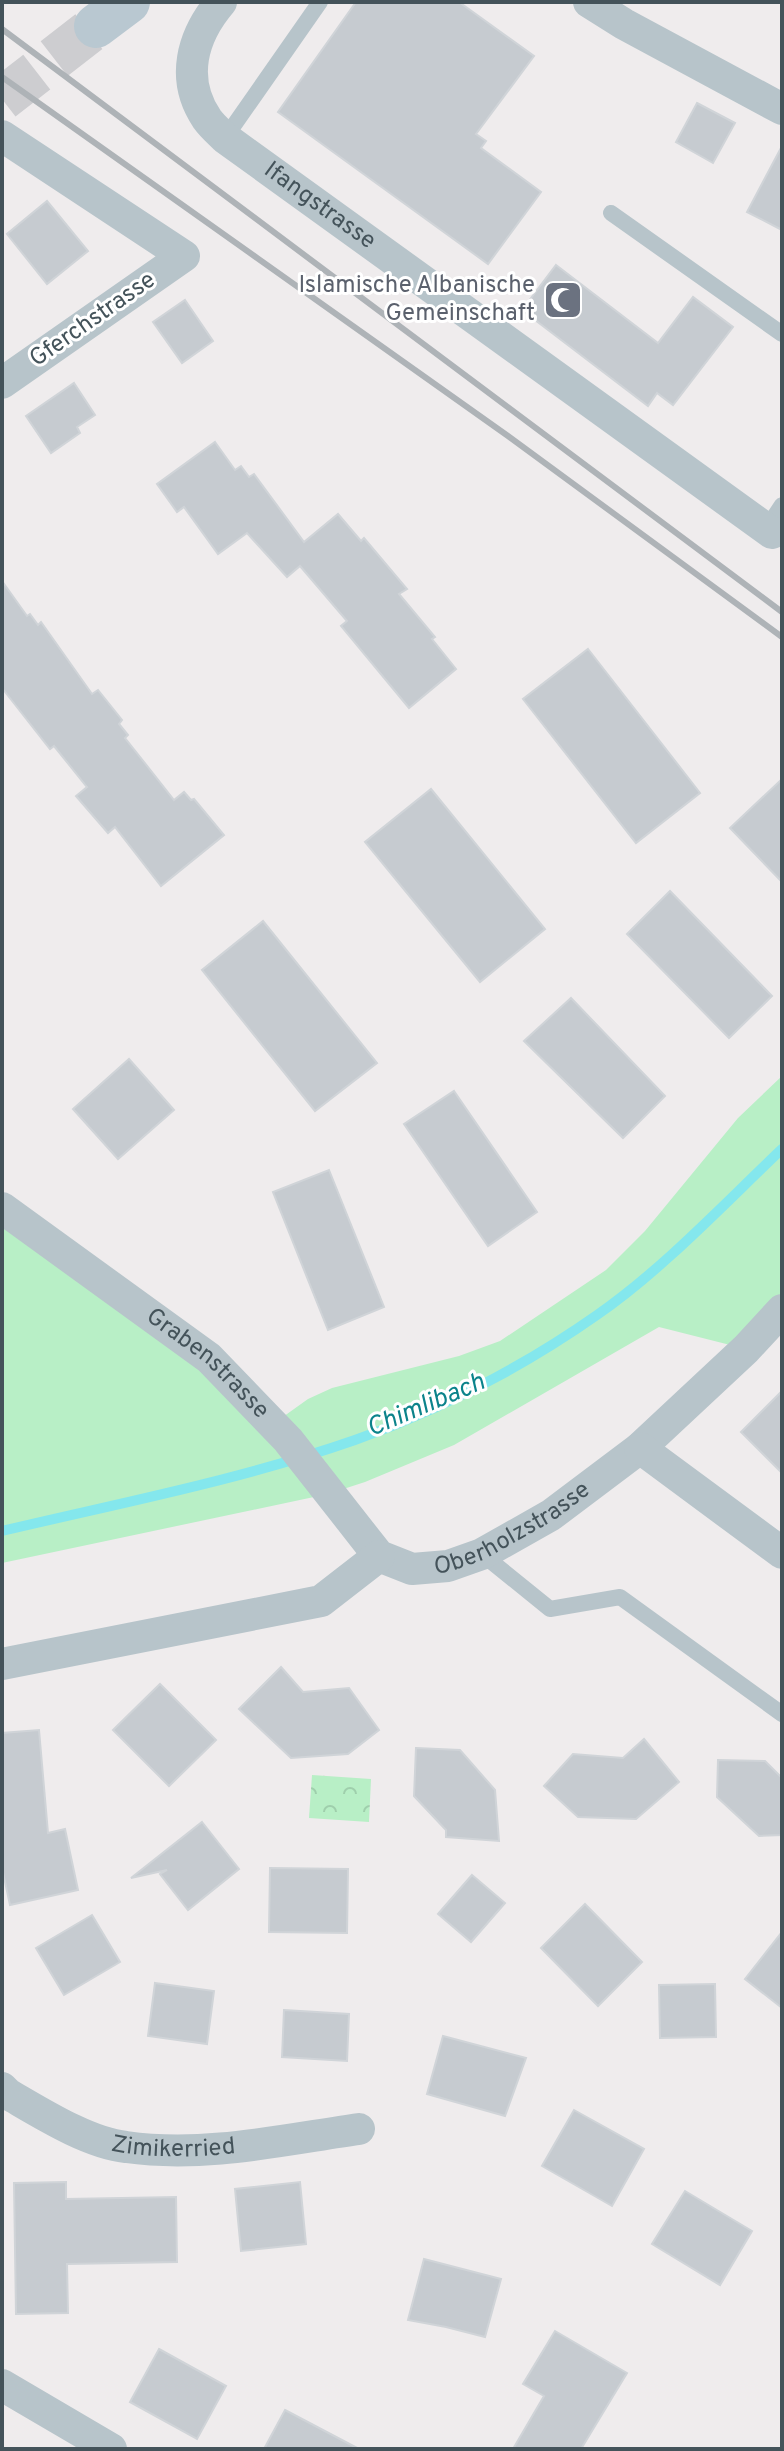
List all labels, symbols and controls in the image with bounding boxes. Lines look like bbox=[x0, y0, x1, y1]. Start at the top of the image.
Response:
street label: Ifangstrasse bbox=[257, 156, 381, 257]
street label: Gferchstrasse bbox=[24, 266, 162, 374]
place label: Islamische Albanische Gemeinschaft bbox=[299, 271, 535, 329]
mosque icon: Islamische Albanische Gemeinschaft bbox=[542, 279, 584, 321]
street label: Grabenstrasse bbox=[140, 1302, 275, 1426]
water label: Chimlibach bbox=[362, 1366, 490, 1446]
street label: Oberholzstrasse bbox=[433, 1476, 597, 1582]
street label: Zimikerried bbox=[109, 2130, 237, 2165]

